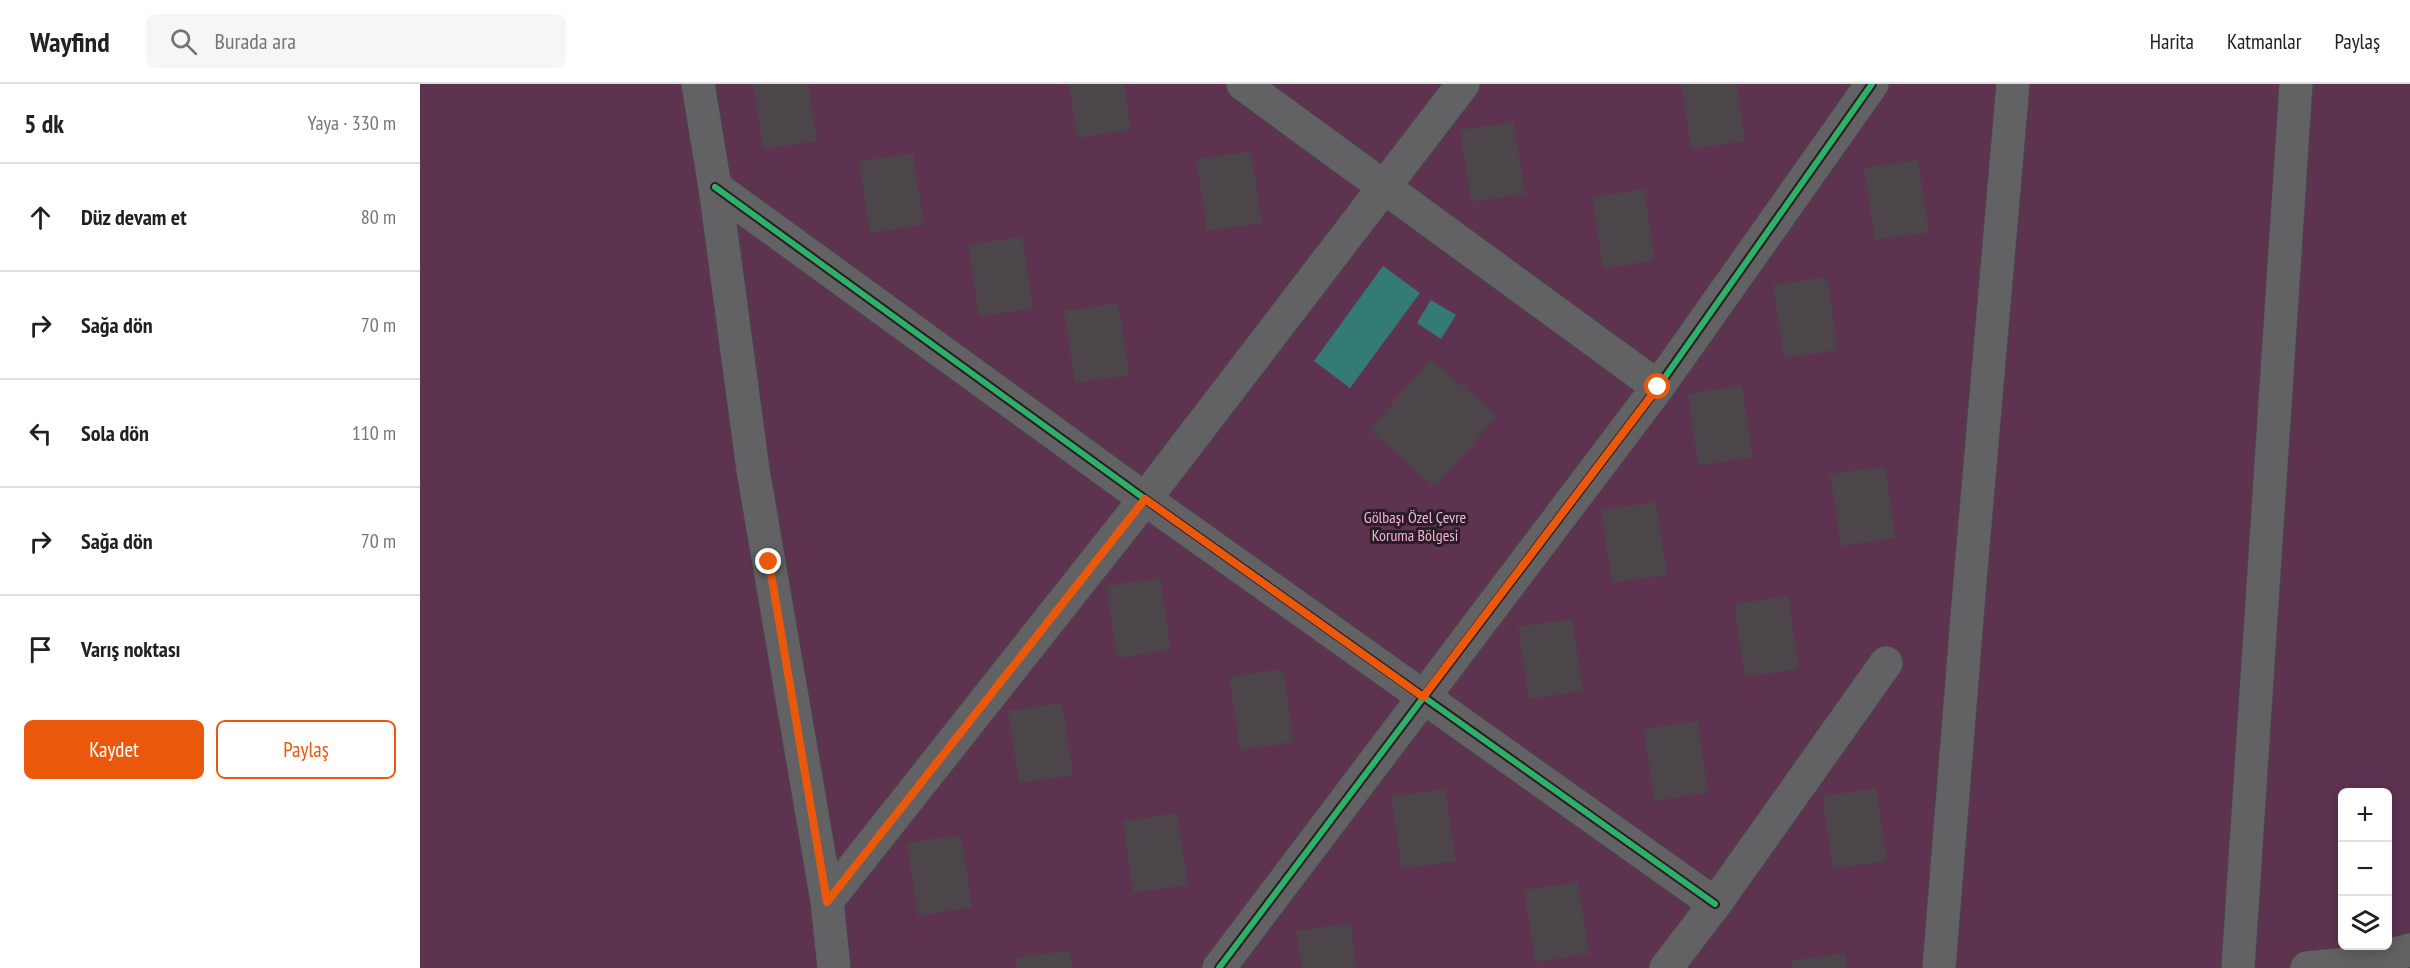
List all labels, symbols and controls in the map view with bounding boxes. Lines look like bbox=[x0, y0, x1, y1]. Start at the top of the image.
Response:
search box bbox=[146, 14, 566, 68]
text: Wayfind bbox=[30, 23, 110, 60]
icon: search bbox=[167, 25, 200, 58]
text: Burada ara bbox=[215, 27, 296, 55]
text: Harita bbox=[2150, 28, 2194, 55]
text: Katmanlar bbox=[2227, 28, 2301, 55]
text: Paylaş bbox=[2334, 28, 2380, 55]
text: 5 dk bbox=[24, 107, 64, 140]
text: Yaya · 330 m bbox=[308, 110, 396, 136]
icon: ahead bbox=[24, 201, 57, 234]
text: Düz devam et bbox=[81, 203, 187, 231]
text: 80 m bbox=[361, 204, 396, 230]
icon: right bbox=[24, 309, 57, 342]
text: Sağa dön bbox=[81, 311, 153, 339]
text: 70 m bbox=[361, 312, 396, 338]
route start bbox=[1644, 373, 1670, 399]
icon: left bbox=[24, 417, 57, 450]
text: Sola dön bbox=[81, 419, 149, 447]
text: 110 m bbox=[352, 420, 396, 446]
park label: Gölbaşı Özel Çevre Koruma Bölgesi bbox=[1364, 507, 1466, 545]
icon: right bbox=[24, 525, 57, 558]
text: Sağa dön bbox=[81, 527, 153, 555]
text: 70 m bbox=[361, 528, 396, 554]
route end bbox=[755, 548, 781, 574]
icon: arrive bbox=[24, 633, 57, 666]
text: Varış noktası bbox=[81, 635, 181, 663]
button: Kaydet bbox=[24, 720, 204, 779]
button: Paylaş bbox=[216, 720, 396, 779]
map controls bbox=[2338, 788, 2392, 950]
button: + bbox=[2338, 788, 2392, 842]
button: − bbox=[2338, 842, 2392, 896]
button: layers bbox=[2338, 896, 2392, 950]

